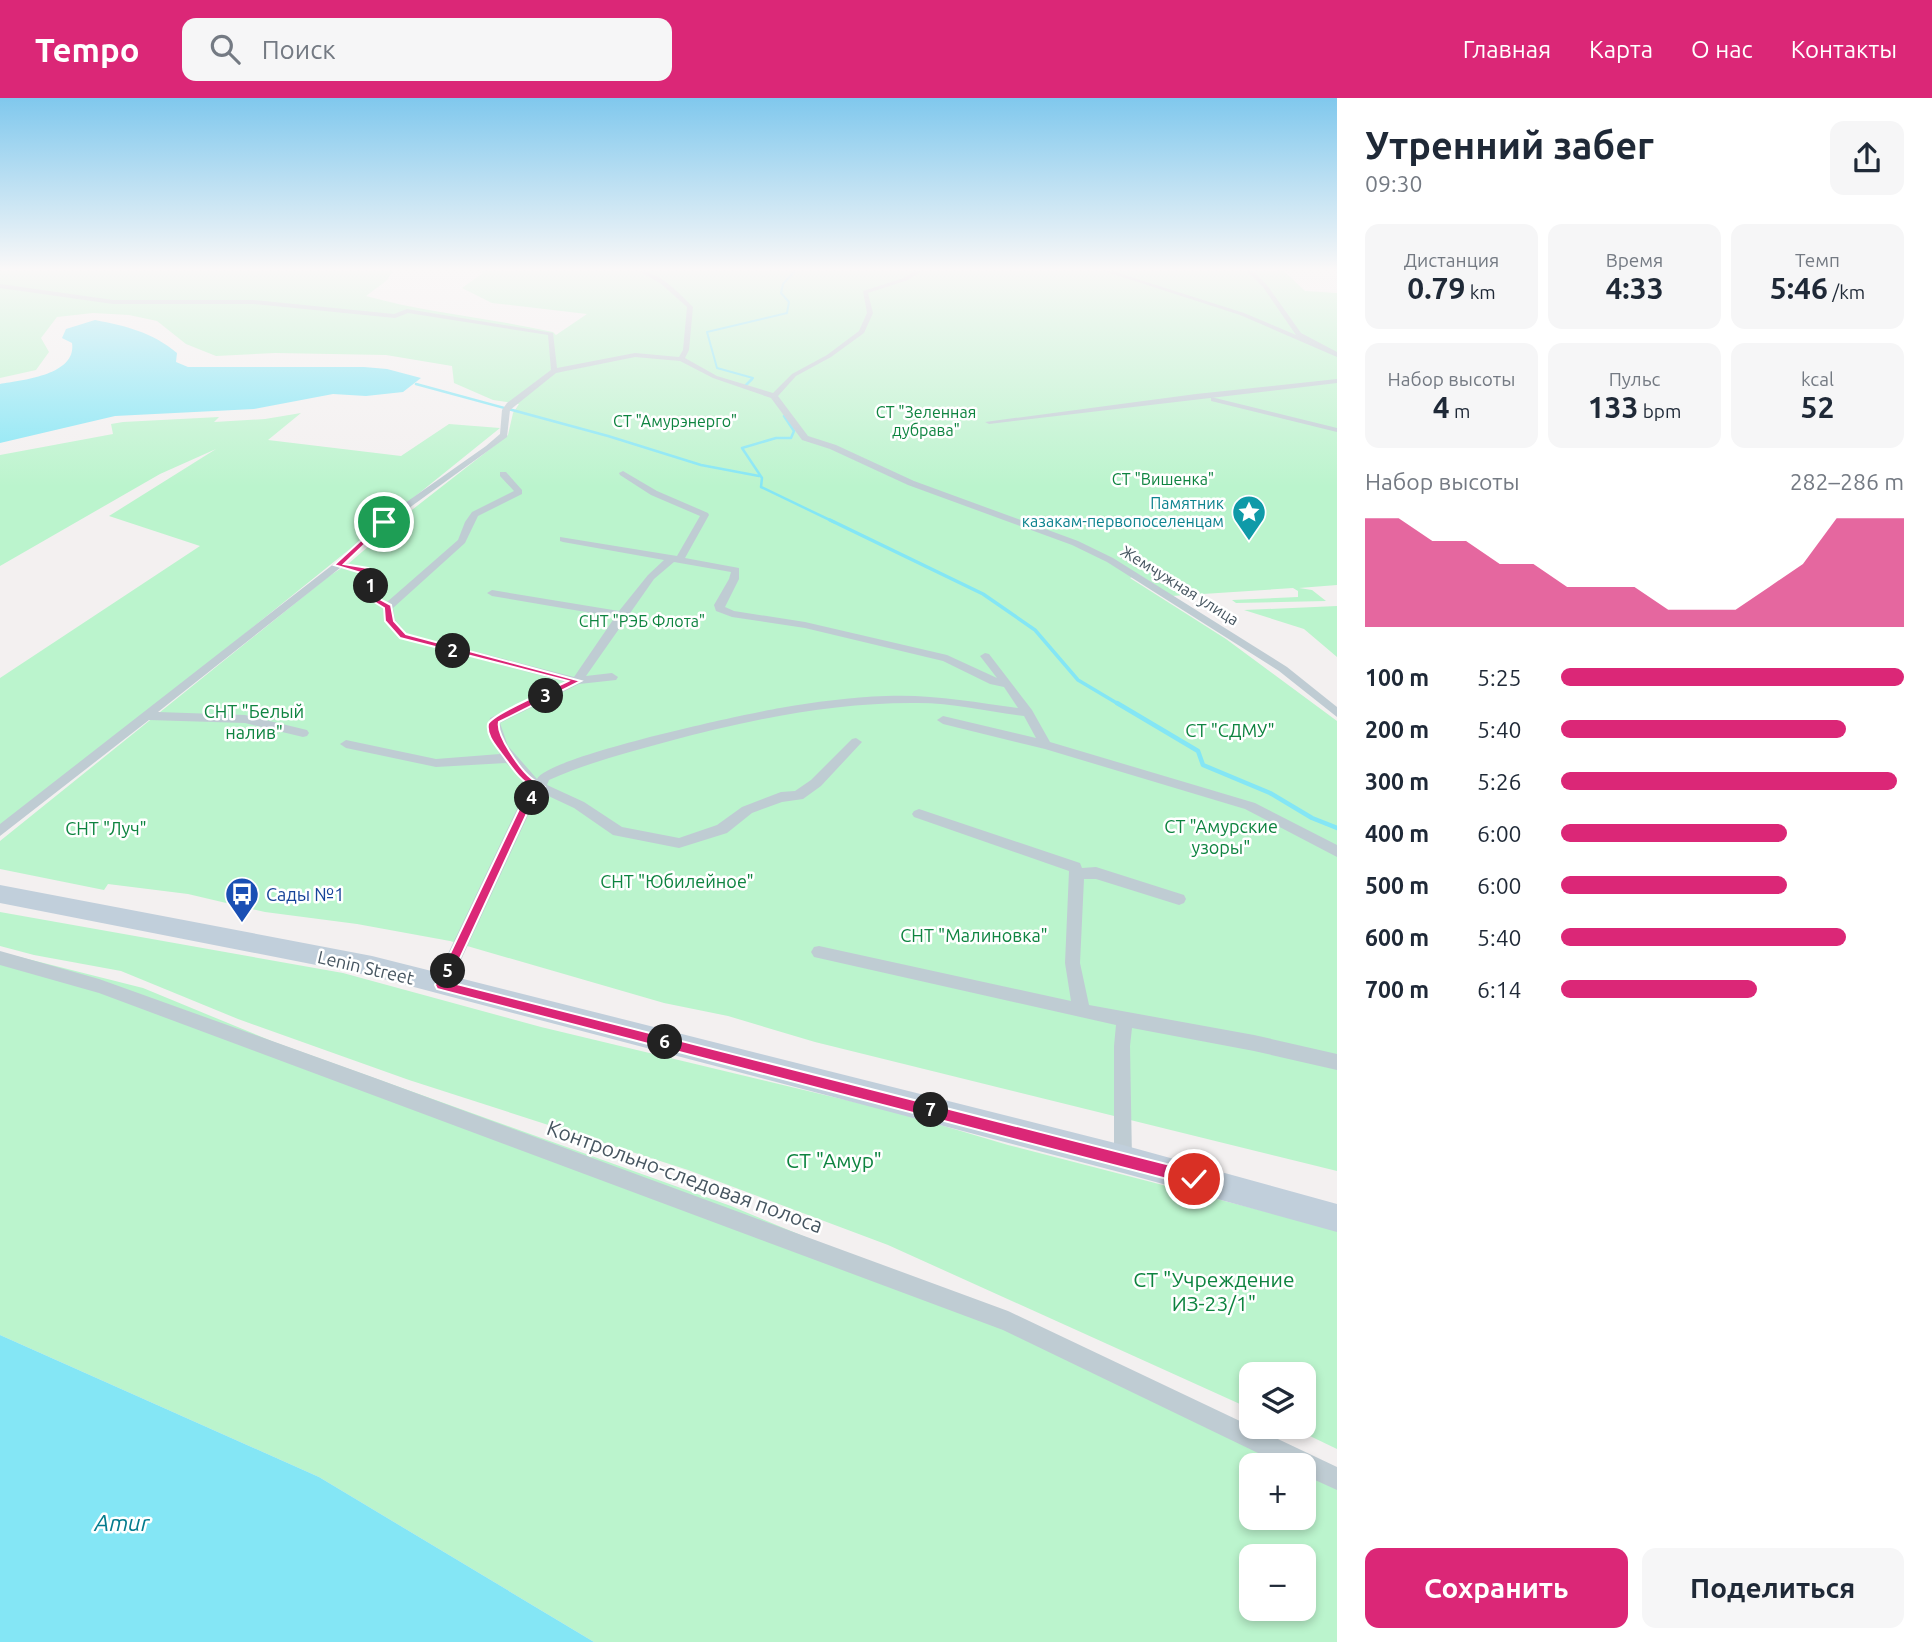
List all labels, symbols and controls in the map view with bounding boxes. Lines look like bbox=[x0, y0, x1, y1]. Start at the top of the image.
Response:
search box bbox=[182, 18, 672, 81]
icon: search bbox=[206, 30, 244, 68]
text: Tempo bbox=[35, 31, 140, 68]
text: Поиск bbox=[262, 35, 336, 64]
text: Главная bbox=[1463, 36, 1551, 63]
text: Карта bbox=[1589, 36, 1653, 63]
text: О нас bbox=[1691, 36, 1753, 63]
text: Контакты bbox=[1791, 36, 1897, 63]
button: share bbox=[1830, 121, 1904, 195]
text: Утренний забег bbox=[1365, 124, 1654, 166]
text: 09:30 bbox=[1365, 171, 1423, 196]
text: Дистанция bbox=[1404, 249, 1499, 271]
text: Время bbox=[1606, 249, 1663, 271]
text: Темп bbox=[1795, 249, 1840, 271]
text: 0.79 bbox=[1407, 271, 1465, 305]
text: 4:33 bbox=[1605, 271, 1664, 305]
text: 5:46 bbox=[1770, 271, 1828, 305]
text: km bbox=[1465, 281, 1496, 303]
text: /km bbox=[1828, 281, 1865, 303]
text: Набор высоты bbox=[1388, 368, 1515, 390]
text: Пульс bbox=[1609, 368, 1660, 390]
text: kcal bbox=[1801, 368, 1834, 390]
text: 4 bbox=[1433, 390, 1450, 424]
text: 133 bbox=[1588, 390, 1638, 424]
text: 52 bbox=[1801, 390, 1834, 424]
text: m bbox=[1450, 400, 1470, 422]
text: bpm bbox=[1638, 400, 1681, 422]
park label: СТ "Зеленная дубрава" bbox=[876, 403, 976, 439]
park label: СТ "Амурэнерго" bbox=[613, 412, 737, 430]
text: Набор высоты bbox=[1365, 469, 1520, 494]
text: 282–286 m bbox=[1790, 469, 1904, 494]
park label: СТ "Вишенка" bbox=[1112, 470, 1214, 488]
pin bbox=[354, 492, 414, 552]
place icon: Памятник казакам-первопоселенцам bbox=[1230, 493, 1268, 542]
place label: Памятник казакам-первопоселенцам bbox=[1022, 494, 1224, 530]
icon: arrive bbox=[365, 503, 403, 541]
street label: Жемчужная улица bbox=[1118, 541, 1242, 629]
pin: 1 bbox=[354, 568, 388, 603]
text: 1 bbox=[365, 574, 376, 596]
park label: СНТ "РЭБ Флота" bbox=[579, 612, 705, 630]
pin: 2 bbox=[435, 634, 470, 668]
text: 2 bbox=[447, 639, 458, 661]
text: 100 m bbox=[1365, 665, 1429, 690]
text: 5:25 bbox=[1477, 665, 1522, 690]
pin: 3 bbox=[528, 678, 564, 714]
text: 3 bbox=[540, 684, 551, 706]
park label: СНТ "Белый налив" bbox=[204, 701, 304, 742]
text: 200 m bbox=[1365, 717, 1429, 742]
text: 5:40 bbox=[1477, 717, 1522, 742]
park label: СТ "СДМУ" bbox=[1185, 720, 1275, 740]
text: 300 m bbox=[1365, 769, 1429, 794]
text: 5:26 bbox=[1477, 769, 1522, 794]
pin: 4 bbox=[514, 780, 550, 816]
text: 4 bbox=[526, 786, 537, 808]
park label: СТ "Амурские узоры" bbox=[1164, 816, 1278, 857]
park label: СНТ "Луч" bbox=[65, 818, 147, 838]
text: 400 m bbox=[1365, 821, 1429, 846]
text: 6:00 bbox=[1477, 821, 1522, 846]
park label: СНТ "Юбилейное" bbox=[600, 871, 754, 891]
text: 500 m bbox=[1365, 873, 1429, 898]
text: 6:00 bbox=[1477, 873, 1522, 898]
bus stop icon: Сады №1 bbox=[223, 875, 261, 924]
place label: Сады №1 bbox=[266, 884, 344, 904]
park label: СНТ "Малиновка" bbox=[900, 925, 1048, 945]
text: 600 m bbox=[1365, 925, 1429, 950]
text: 5:40 bbox=[1477, 925, 1522, 950]
street label: Lenin Street bbox=[316, 946, 416, 988]
pin: 5 bbox=[430, 954, 466, 988]
text: 5 bbox=[442, 959, 453, 981]
text: 700 m bbox=[1365, 977, 1429, 1002]
text: 6:14 bbox=[1477, 977, 1522, 1002]
pin: 6 bbox=[648, 1024, 682, 1060]
text: 6 bbox=[659, 1030, 670, 1052]
pin: 7 bbox=[914, 1093, 948, 1128]
text: 7 bbox=[925, 1098, 936, 1120]
street label: Контрольно-следовая полоса bbox=[544, 1115, 826, 1237]
park label: СТ "Амур" bbox=[786, 1148, 882, 1172]
pin bbox=[1164, 1149, 1224, 1209]
icon: check bbox=[1175, 1160, 1213, 1198]
park label: СТ "Учреждение ИЗ-23/1" bbox=[1133, 1267, 1295, 1315]
map controls bbox=[1239, 1362, 1316, 1621]
button: layers bbox=[1239, 1362, 1316, 1439]
button: + bbox=[1239, 1453, 1316, 1530]
water label: Amur bbox=[93, 1510, 151, 1535]
button: − bbox=[1239, 1544, 1316, 1621]
button: Сохранить bbox=[1365, 1548, 1628, 1628]
button: Поделиться bbox=[1642, 1548, 1904, 1628]

